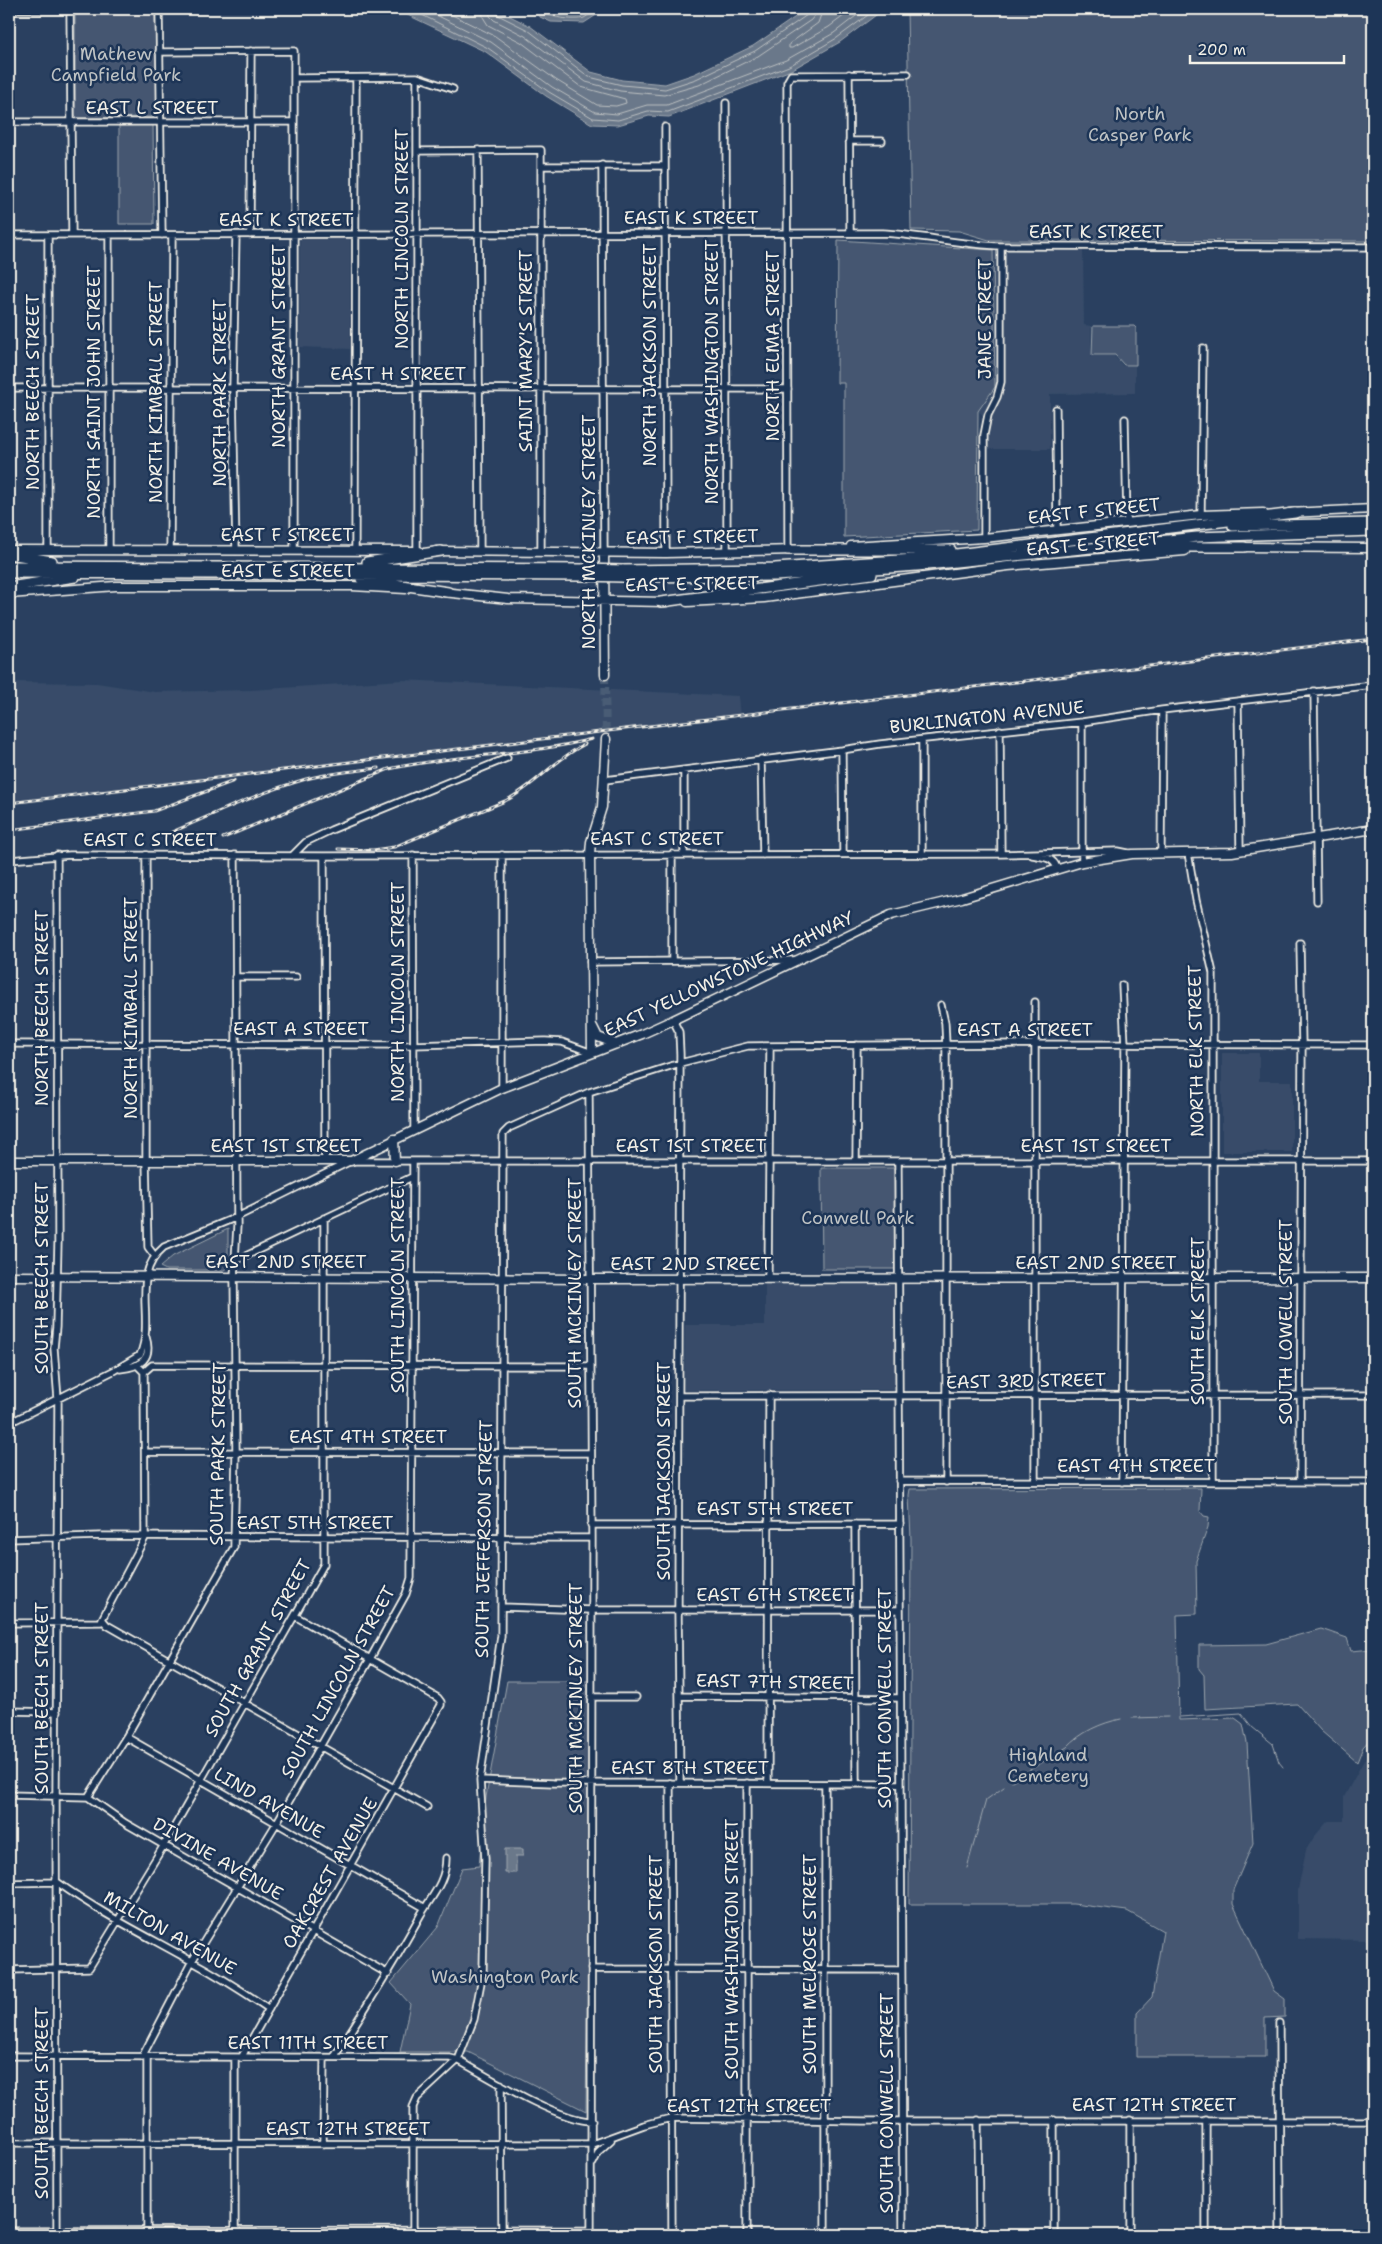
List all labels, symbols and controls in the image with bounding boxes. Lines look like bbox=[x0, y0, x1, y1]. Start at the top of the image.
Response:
scale bar bbox=[1190, 32, 1343, 64]
text: 200 m bbox=[1197, 40, 1246, 60]
park label: Mathew Campfield Park bbox=[51, 42, 181, 87]
street label: EAST L STREET bbox=[86, 96, 218, 120]
park label: North Casper Park bbox=[1088, 102, 1192, 147]
street label: NORTH LINCOLN STREET bbox=[390, 129, 414, 349]
street label: EAST K STREET bbox=[624, 206, 758, 230]
street label: EAST K STREET bbox=[219, 208, 353, 232]
street label: EAST K STREET bbox=[1029, 220, 1163, 244]
street label: NORTH WASHINGTON STREET bbox=[700, 240, 724, 504]
street label: NORTH GRANT STREET bbox=[267, 244, 291, 448]
street label: NORTH JACKSON STREET bbox=[638, 244, 662, 467]
street label: SAINT MARY'S STREET bbox=[514, 250, 538, 452]
street label: NORTH ELMA STREET bbox=[761, 250, 785, 442]
street label: JANE STREET bbox=[973, 259, 997, 379]
street label: NORTH SAINT JOHN STREET bbox=[82, 265, 106, 519]
street label: NORTH KIMBALL STREET bbox=[144, 281, 168, 503]
street label: NORTH BEECH STREET bbox=[21, 294, 45, 490]
street label: NORTH PARK STREET bbox=[208, 299, 232, 487]
street label: EAST H STREET bbox=[330, 362, 466, 386]
street label: NORTH MCKINLEY STREET bbox=[577, 414, 601, 650]
street label: EAST F STREET bbox=[1027, 492, 1161, 530]
street label: EAST F STREET bbox=[220, 523, 354, 547]
street label: EAST F STREET bbox=[625, 524, 759, 550]
street label: EAST E STREET bbox=[1025, 526, 1161, 562]
street label: EAST E STREET bbox=[221, 559, 355, 583]
street label: EAST E STREET bbox=[625, 571, 759, 597]
street label: BURLINGTON AVENUE bbox=[888, 695, 1086, 739]
street label: EAST C STREET bbox=[590, 827, 724, 851]
street label: EAST C STREET bbox=[83, 828, 217, 852]
street label: NORTH LINCOLN STREET bbox=[386, 882, 410, 1102]
street label: NORTH KIMBALL STREET bbox=[119, 897, 143, 1119]
street label: EAST YELLOWSTONE HIGHWAY bbox=[600, 905, 858, 1043]
street label: NORTH BEECH STREET bbox=[30, 910, 54, 1106]
street label: NORTH ELK STREET bbox=[1182, 965, 1210, 1137]
street label: EAST A STREET bbox=[233, 1017, 369, 1041]
street label: EAST A STREET bbox=[957, 1018, 1093, 1042]
street label: EAST 1ST STREET bbox=[210, 1134, 362, 1158]
street label: EAST 1ST STREET bbox=[615, 1134, 767, 1158]
street label: EAST 1ST STREET bbox=[1020, 1134, 1172, 1158]
street label: SOUTH LINCOLN STREET bbox=[386, 1177, 410, 1393]
street label: SOUTH MCKINLEY STREET bbox=[563, 1178, 587, 1408]
street label: SOUTH BEECH STREET bbox=[30, 1182, 54, 1374]
park label: Conwell Park bbox=[801, 1206, 915, 1230]
street label: SOUTH LOWELL STREET bbox=[1274, 1219, 1298, 1425]
street label: SOUTH ELK STREET bbox=[1186, 1237, 1210, 1405]
street label: EAST 2ND STREET bbox=[205, 1250, 367, 1274]
street label: EAST 2ND STREET bbox=[1015, 1251, 1177, 1275]
street label: EAST 2ND STREET bbox=[610, 1252, 772, 1276]
street label: SOUTH PARK STREET bbox=[204, 1362, 232, 1546]
street label: SOUTH JACKSON STREET bbox=[652, 1362, 676, 1580]
street label: EAST 3RD STREET bbox=[946, 1368, 1106, 1394]
street label: SOUTH JEFFERSON STREET bbox=[470, 1420, 498, 1658]
street label: EAST 4TH STREET bbox=[289, 1425, 447, 1449]
street label: EAST 4TH STREET bbox=[1057, 1454, 1215, 1478]
street label: EAST 5TH STREET bbox=[697, 1497, 853, 1521]
street label: EAST 5TH STREET bbox=[237, 1511, 393, 1535]
street label: SOUTH GRANT STREET bbox=[199, 1555, 317, 1741]
street label: SOUTH LINCOLN STREET bbox=[275, 1582, 401, 1782]
street label: SOUTH MCKINLEY STREET bbox=[564, 1583, 588, 1813]
street label: EAST 6TH STREET bbox=[696, 1583, 854, 1607]
street label: SOUTH CONWELL STREET bbox=[873, 1588, 897, 1808]
street label: SOUTH BEECH STREET bbox=[30, 1602, 54, 1794]
street label: EAST 7TH STREET bbox=[696, 1669, 854, 1695]
park label: Highland Cemetery bbox=[1007, 1743, 1089, 1788]
street label: EAST 8TH STREET bbox=[611, 1756, 769, 1780]
street label: LIND AVENUE bbox=[209, 1762, 329, 1844]
street label: OAKCREST AVENUE bbox=[277, 1793, 383, 1953]
street label: DIVINE AVENUE bbox=[148, 1812, 288, 1906]
street label: SOUTH WASHINGTON STREET bbox=[720, 1819, 744, 2079]
street label: SOUTH MELROSE STREET bbox=[798, 1854, 822, 2074]
street label: SOUTH JACKSON STREET bbox=[644, 1855, 668, 2073]
street label: MILTON AVENUE bbox=[99, 1885, 241, 1981]
park label: Washington Park bbox=[431, 1965, 579, 1989]
street label: SOUTH CONWELL STREET bbox=[875, 1993, 899, 2213]
street label: SOUTH BEECH STREET bbox=[30, 2007, 54, 2199]
street label: EAST 11TH STREET bbox=[228, 2031, 388, 2055]
street label: EAST 12TH STREET bbox=[1072, 2093, 1236, 2117]
street label: EAST 12TH STREET bbox=[667, 2094, 831, 2118]
street label: EAST 12TH STREET bbox=[266, 2117, 430, 2141]

